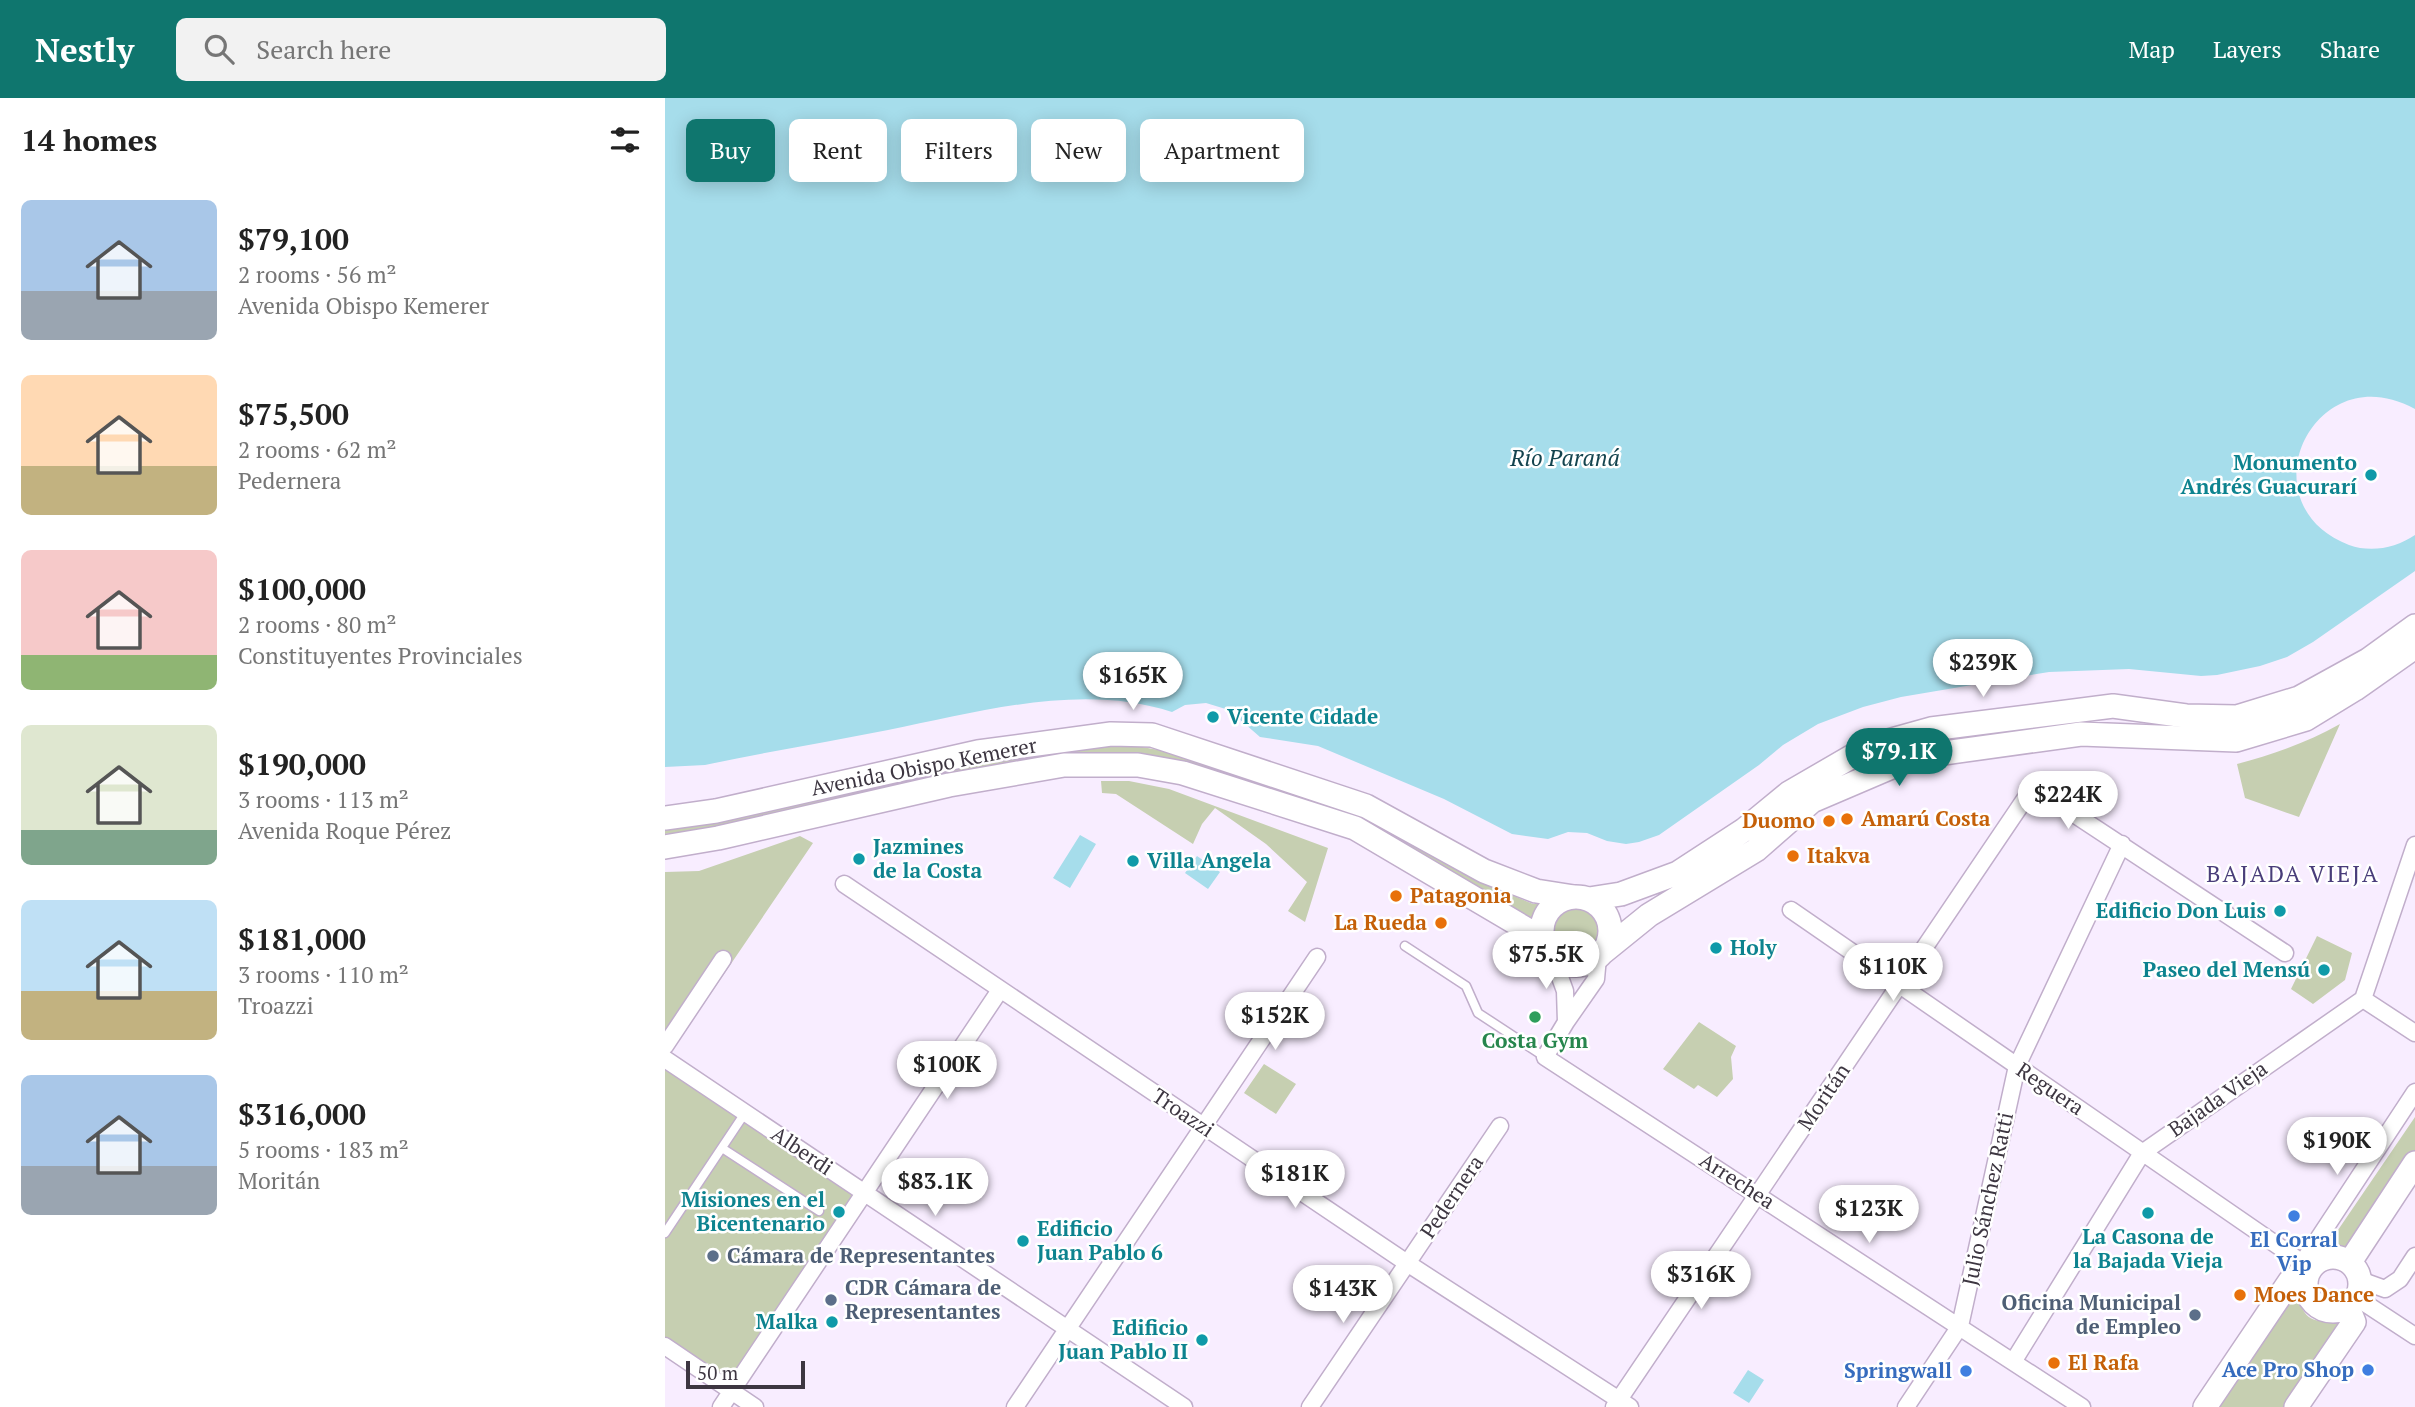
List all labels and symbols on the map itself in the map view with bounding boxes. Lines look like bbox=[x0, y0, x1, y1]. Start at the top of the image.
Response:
water label: Río Paraná bbox=[1509, 442, 1620, 473]
place label: Monumento Andrés Guacurarí bbox=[2180, 448, 2357, 500]
marker: Monumento Andrés Guacurarí bbox=[2363, 467, 2379, 483]
pin: $239K bbox=[1934, 640, 2032, 699]
pin: $165K bbox=[1084, 652, 1182, 712]
place label: Vicente Cidade bbox=[1227, 702, 1378, 730]
marker: Vicente Cidade bbox=[1205, 709, 1221, 725]
pin: $79.1K bbox=[1842, 728, 1956, 788]
street label: Avenida Obispo Kemerer bbox=[809, 730, 1039, 802]
pin: $224K bbox=[2019, 772, 2117, 831]
place label: Amarú Costa bbox=[1861, 804, 1991, 832]
place label: Duomo bbox=[1742, 806, 1815, 834]
marker: Amarú Costa bbox=[1839, 811, 1855, 827]
marker: Duomo bbox=[1821, 813, 1837, 829]
place label: Jazmines de la Costa bbox=[873, 832, 982, 884]
place label: Itakva bbox=[1807, 841, 1870, 869]
place label: Villa Angela bbox=[1147, 846, 1271, 874]
marker: Itakva bbox=[1785, 848, 1801, 864]
marker: Jazmines de la Costa bbox=[851, 851, 867, 867]
marker: Villa Angela bbox=[1125, 853, 1141, 869]
district label: BAJADA VIEJA bbox=[2206, 858, 2380, 889]
place label: Patagonia bbox=[1410, 881, 1512, 909]
marker: Patagonia bbox=[1388, 888, 1404, 904]
place label: Edificio Don Luis bbox=[2096, 896, 2266, 924]
marker: Edificio Don Luis bbox=[2272, 903, 2288, 919]
place label: La Rueda bbox=[1334, 908, 1427, 936]
marker: La Rueda bbox=[1433, 915, 1449, 931]
pin: $75.5K bbox=[1489, 932, 1603, 991]
place label: Holy bbox=[1730, 933, 1778, 961]
marker: Holy bbox=[1708, 940, 1724, 956]
pin: $110K bbox=[1844, 944, 1942, 1003]
place label: Paseo del Mensú bbox=[2143, 955, 2310, 983]
marker: Paseo del Mensú bbox=[2316, 962, 2332, 978]
pin: $152K bbox=[1226, 992, 1324, 1052]
marker: Costa Gym bbox=[1527, 1009, 1543, 1025]
place label: Costa Gym bbox=[1482, 1026, 1589, 1054]
pin: $100K bbox=[898, 1042, 996, 1101]
street label: Bajada Vieja bbox=[2162, 1054, 2273, 1143]
street label: Reguera bbox=[2011, 1055, 2090, 1121]
street label: Moritán bbox=[1791, 1057, 1856, 1135]
street label: Troazzi bbox=[1147, 1081, 1220, 1143]
street label: Julio Sánchez Ratti bbox=[1955, 1110, 2019, 1288]
pin: $190K bbox=[2288, 1118, 2386, 1177]
street label: Alberdi bbox=[766, 1119, 839, 1181]
street label: Arrechea bbox=[1695, 1145, 1781, 1215]
street label: Pedernera bbox=[1413, 1149, 1489, 1243]
pin: $181K bbox=[1246, 1150, 1344, 1210]
pin: $83.1K bbox=[878, 1158, 992, 1218]
place label: Misiones en el Bicentenario bbox=[681, 1185, 825, 1237]
pin: $123K bbox=[1820, 1186, 1918, 1245]
marker: Misiones en el Bicentenario bbox=[831, 1204, 847, 1220]
marker: La Casona de la Bajada Vieja bbox=[2140, 1205, 2156, 1221]
marker: El Corral Vip bbox=[2286, 1208, 2302, 1224]
place label: Edificio Juan Pablo 6 bbox=[1037, 1214, 1163, 1266]
place label: La Casona de la Bajada Vieja bbox=[2073, 1222, 2223, 1274]
place label: El Corral Vip bbox=[2250, 1225, 2338, 1277]
marker: Edificio Juan Pablo 6 bbox=[1015, 1233, 1031, 1249]
place label: Cámara de Representantes bbox=[727, 1241, 995, 1269]
marker: Cámara de Representantes bbox=[705, 1248, 721, 1264]
pin: $316K bbox=[1652, 1252, 1750, 1311]
pin: $143K bbox=[1294, 1266, 1392, 1325]
place label: CDR Cámara de Representantes bbox=[845, 1273, 1001, 1325]
place label: Moes Dance bbox=[2254, 1280, 2374, 1308]
marker: Moes Dance bbox=[2232, 1287, 2248, 1303]
place label: Oficina Municipal de Empleo bbox=[2002, 1288, 2181, 1340]
marker: CDR Cámara de Representantes bbox=[823, 1292, 839, 1308]
place label: Malka bbox=[756, 1307, 818, 1335]
marker: Oficina Municipal de Empleo bbox=[2187, 1307, 2203, 1323]
place label: Edificio Juan Pablo II bbox=[1058, 1313, 1188, 1365]
marker: Malka bbox=[824, 1314, 840, 1330]
marker: Edificio Juan Pablo II bbox=[1194, 1332, 1210, 1348]
place label: El Rafa bbox=[2068, 1348, 2139, 1376]
marker: El Rafa bbox=[2046, 1355, 2062, 1371]
place label: Ace Pro Shop bbox=[2222, 1355, 2354, 1383]
place label: Springwall bbox=[1844, 1356, 1952, 1384]
scale bar bbox=[686, 1358, 805, 1390]
marker: Ace Pro Shop bbox=[2360, 1362, 2376, 1378]
marker: Springwall bbox=[1958, 1363, 1974, 1379]

